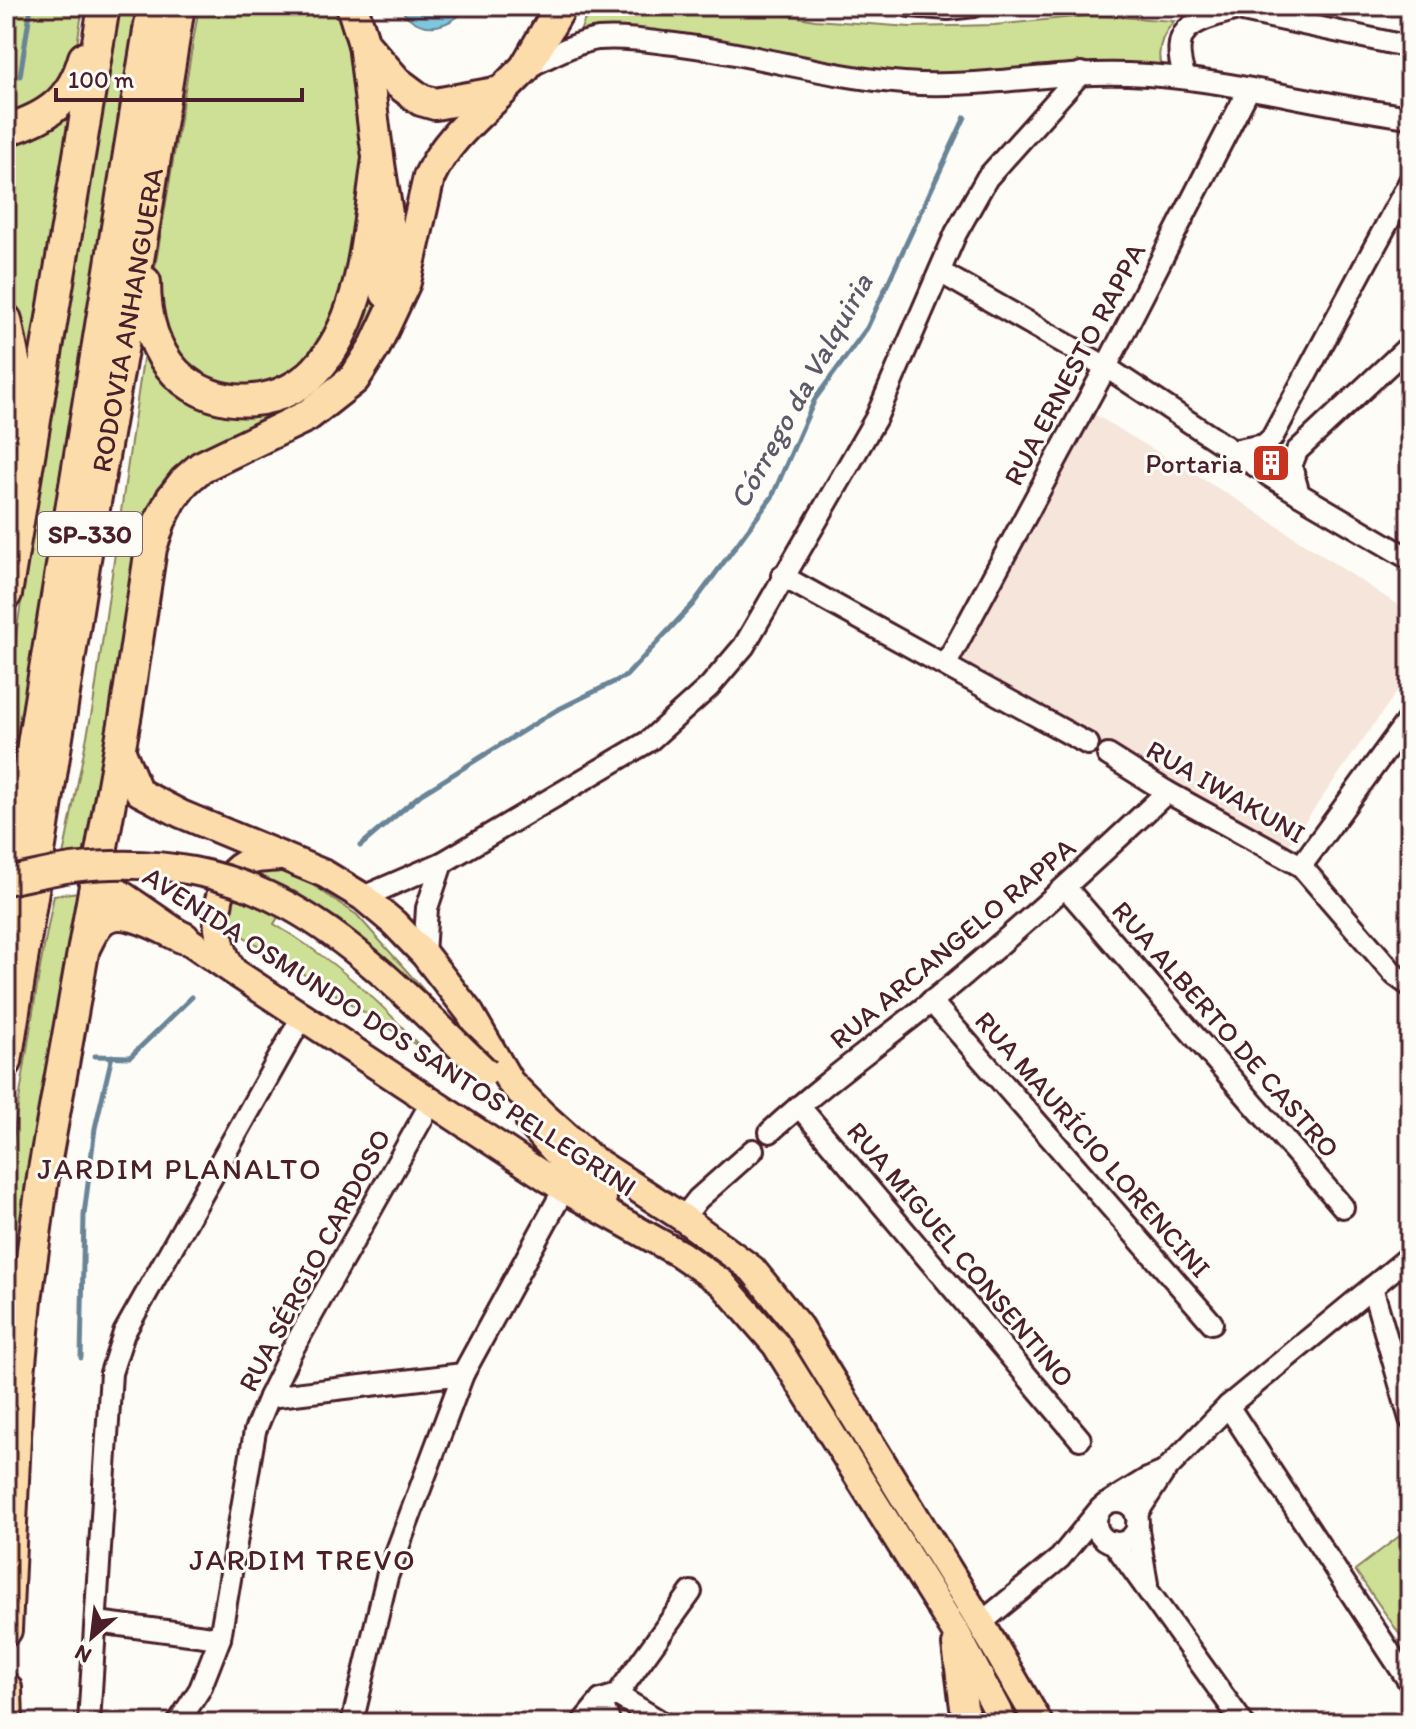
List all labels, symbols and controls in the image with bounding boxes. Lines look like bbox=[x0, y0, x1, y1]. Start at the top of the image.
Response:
scale bar bbox=[56, 52, 302, 102]
text: 100 m bbox=[68, 65, 134, 94]
street label: RODOVIA ANHANGUERA bbox=[84, 165, 170, 475]
street label: RUA ERNESTO RAPPA bbox=[996, 237, 1152, 491]
water label: Córrego da Valquiria bbox=[721, 266, 881, 515]
building icon: Portaria bbox=[1250, 442, 1292, 484]
place label: Portaria bbox=[1145, 446, 1243, 480]
road number: SP-330 bbox=[38, 512, 142, 556]
street label: RUA IWAKUNI bbox=[1141, 732, 1311, 850]
street label: RUA ARCANGELO RAPPA bbox=[822, 830, 1082, 1056]
street label: AVENIDA OSMUNDO DOS SANTOS PELLEGRINI bbox=[137, 858, 643, 1204]
street label: RUA ALBERTO DE CASTRO bbox=[1105, 894, 1347, 1164]
street label: RUA MAURÍCIO LORENCINI bbox=[968, 1004, 1218, 1284]
street label: RUA MIGUEL CONSENTINO bbox=[840, 1114, 1082, 1394]
street label: RUA SÉRGIO CARDOSO bbox=[230, 1123, 398, 1397]
district label: JARDIM PLANALTO bbox=[37, 1150, 323, 1187]
district label: JARDIM TREVO bbox=[189, 1541, 417, 1578]
north arrow bbox=[52, 1597, 132, 1677]
text: N bbox=[70, 1639, 96, 1670]

